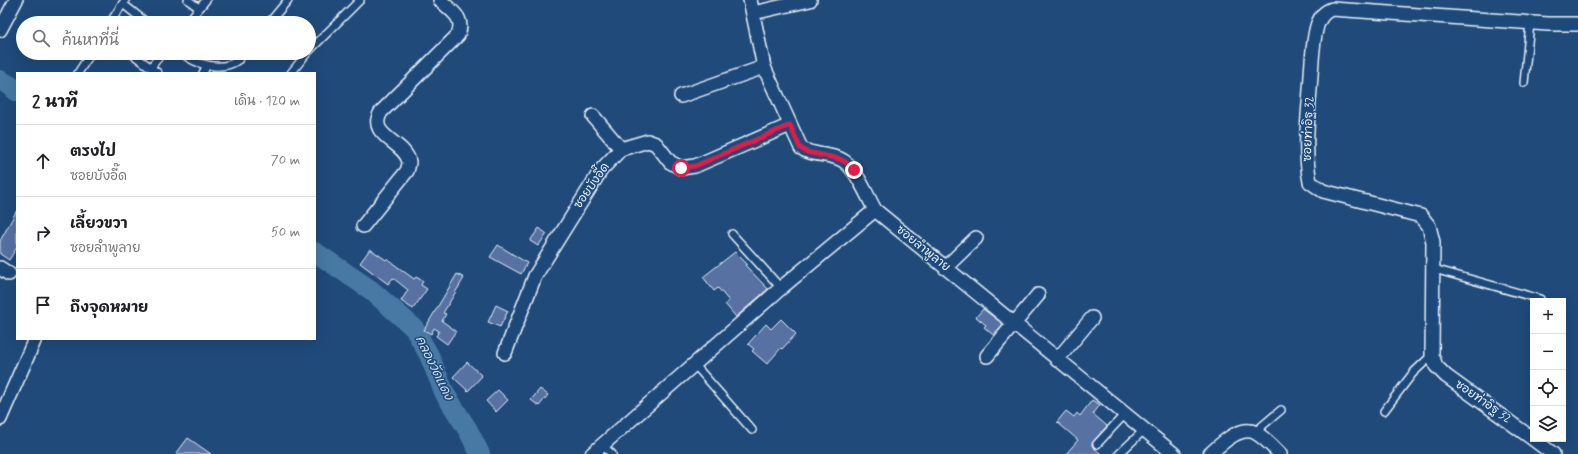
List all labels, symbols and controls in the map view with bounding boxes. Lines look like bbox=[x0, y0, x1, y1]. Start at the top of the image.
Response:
search box bbox=[16, 16, 316, 60]
icon: search bbox=[30, 27, 52, 49]
text: ค้นหาที่นี่ bbox=[62, 31, 119, 51]
text: 2 นาที bbox=[32, 91, 78, 113]
text: เดิน · 120 m bbox=[234, 93, 300, 110]
street label: ซอยท่าอิฐ 32 bbox=[1299, 96, 1318, 162]
text: ตรงไป bbox=[70, 142, 116, 162]
icon: ahead bbox=[32, 150, 54, 172]
text: 70 m bbox=[271, 152, 300, 169]
street label: ซอยบังอี๊ด bbox=[567, 158, 614, 212]
route start bbox=[672, 159, 690, 177]
route end bbox=[845, 161, 863, 179]
text: ซอยบังอี๊ด bbox=[70, 168, 127, 185]
text: เลี้ยวขวา bbox=[70, 214, 128, 234]
icon: right bbox=[32, 222, 54, 244]
street label: ซอยลำพูลาย bbox=[893, 222, 953, 276]
text: 50 m bbox=[271, 224, 300, 241]
text: ซอยลำพูลาย bbox=[70, 240, 141, 257]
icon: arrive bbox=[32, 294, 54, 316]
text: ถึงจุดหมาย bbox=[70, 298, 148, 318]
map controls bbox=[1530, 298, 1566, 442]
button: + bbox=[1530, 298, 1566, 334]
water label: คลองวัดแดง bbox=[411, 333, 457, 404]
button: − bbox=[1530, 334, 1566, 370]
button: locate bbox=[1530, 370, 1566, 406]
street label: ซอยท่าอิฐ 32 bbox=[1452, 376, 1515, 427]
button: layers bbox=[1530, 406, 1566, 442]

